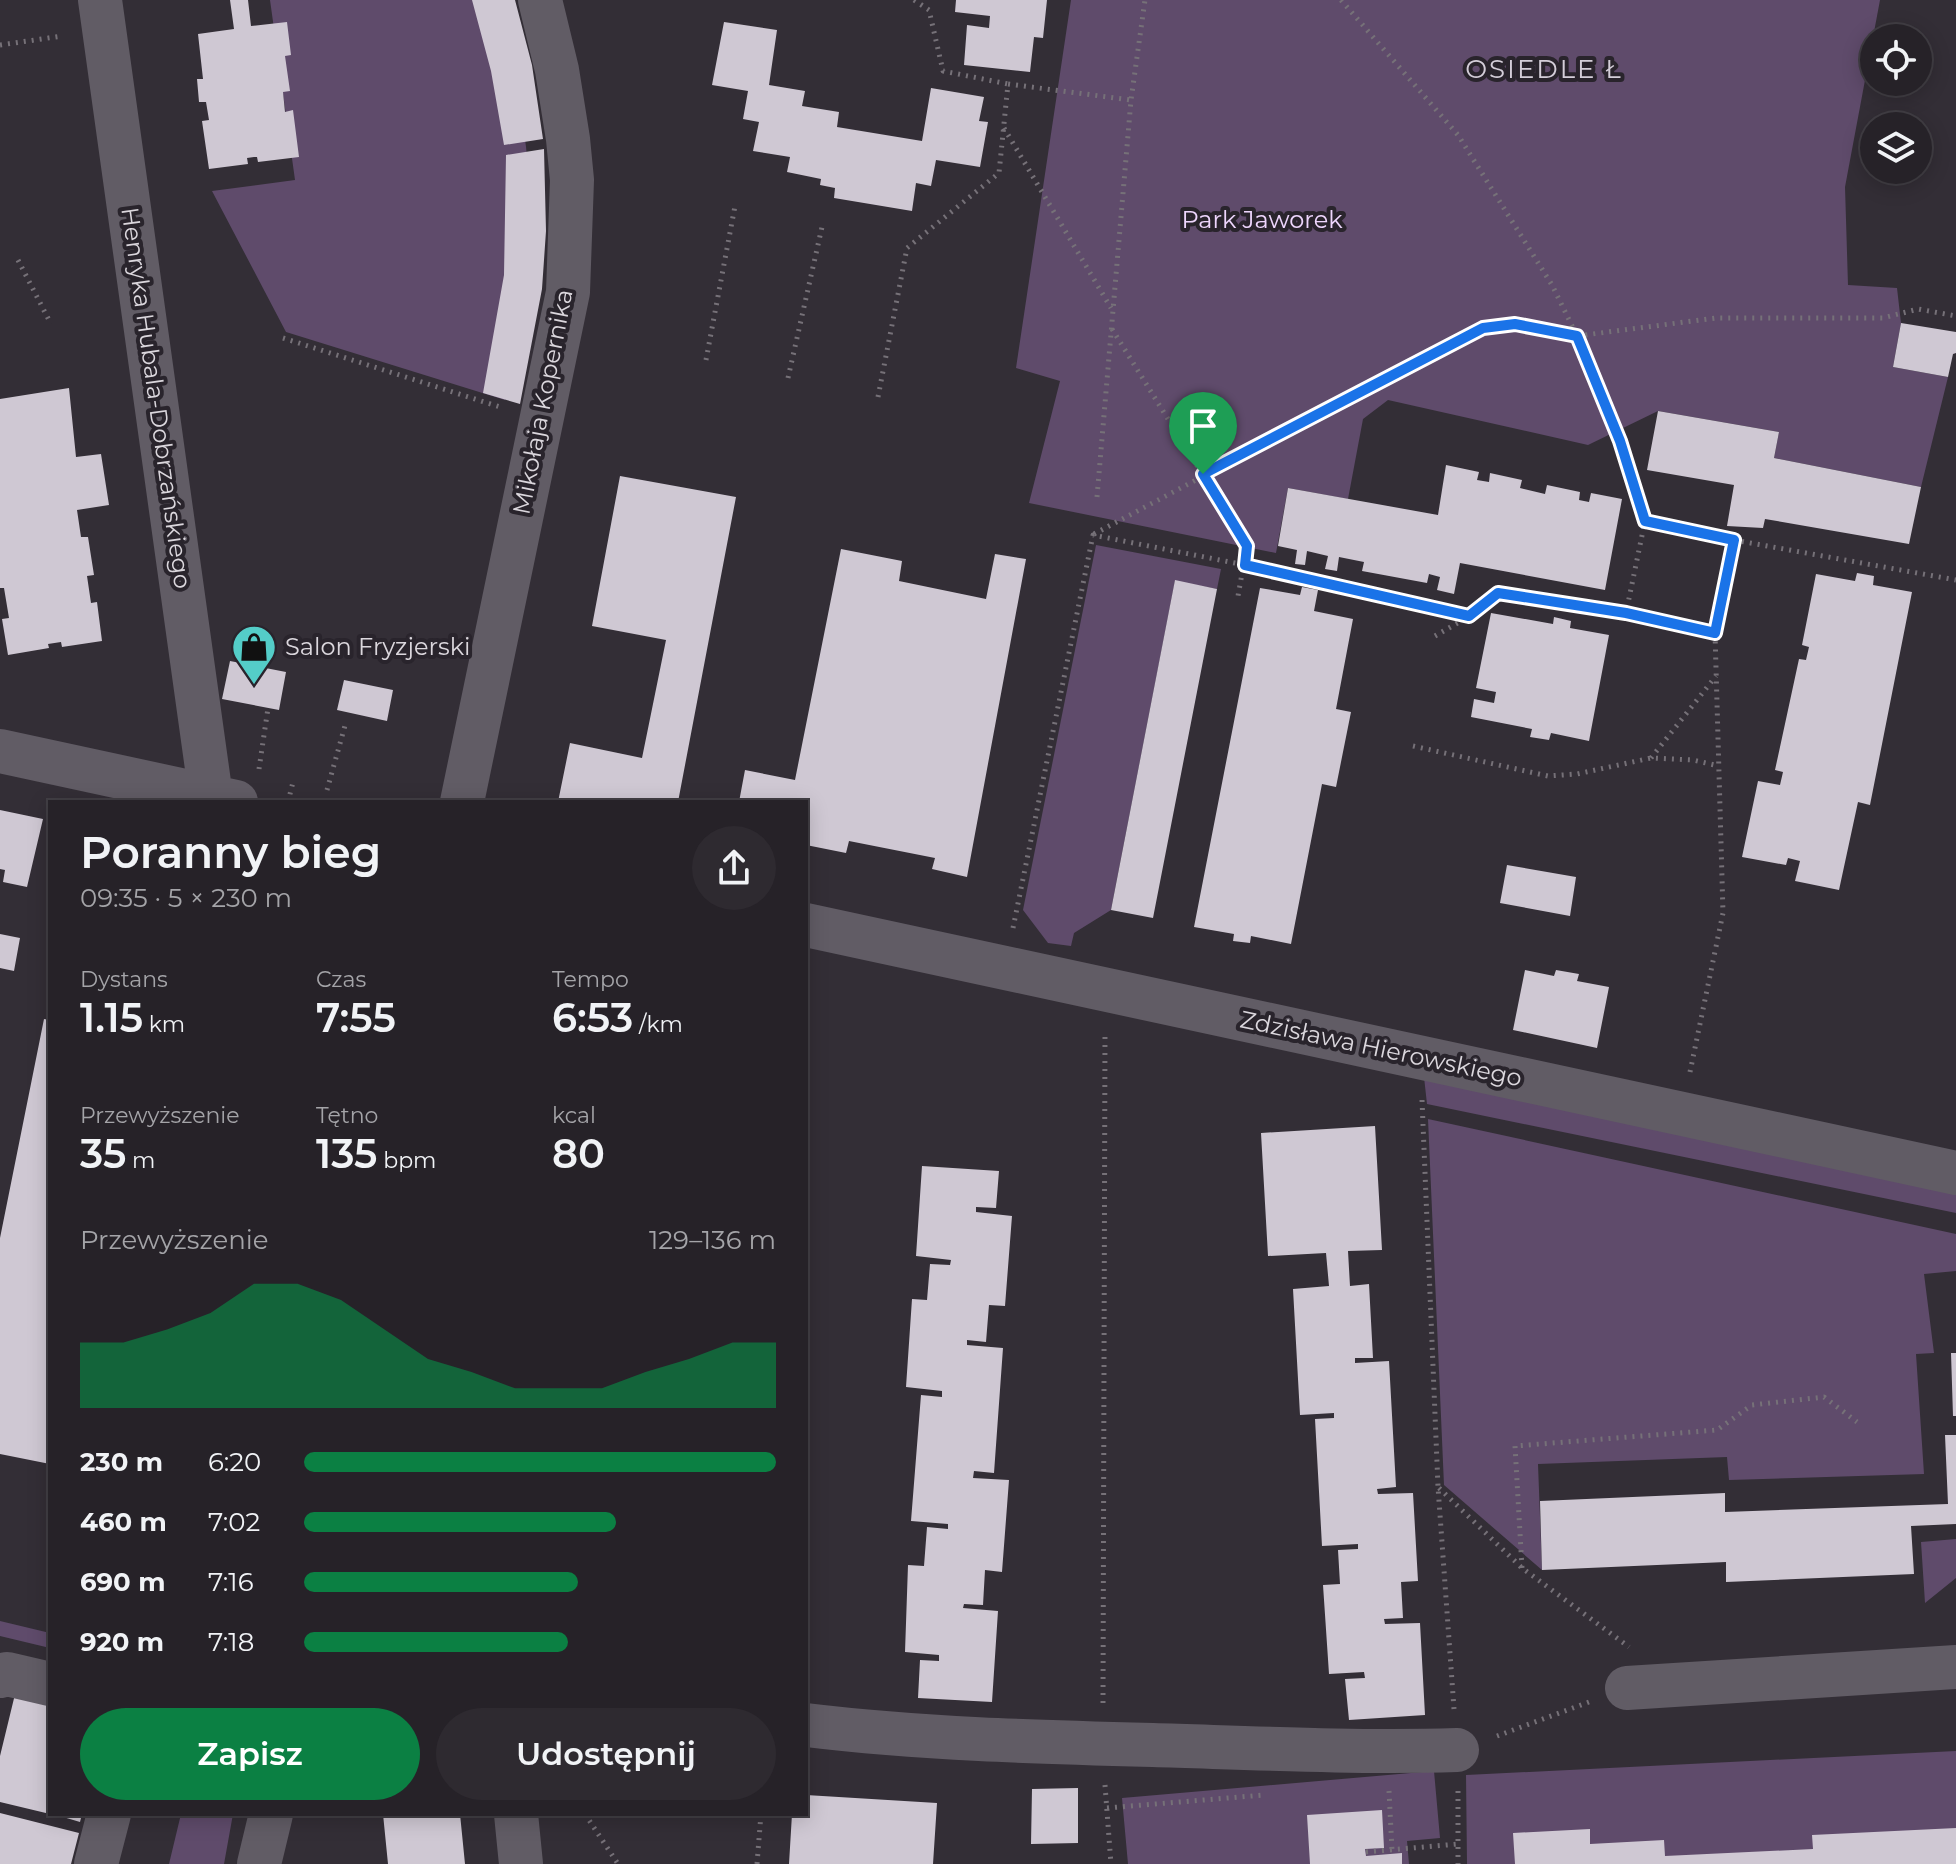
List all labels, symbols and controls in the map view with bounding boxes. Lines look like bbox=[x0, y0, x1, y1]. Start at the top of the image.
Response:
map controls bbox=[1860, 24, 1932, 184]
button: locate bbox=[1860, 24, 1932, 96]
district label: OSIEDLE Ł bbox=[1465, 53, 1623, 85]
button: layers bbox=[1860, 112, 1932, 184]
street label: Henryka Hubala-Dobrzańskiego bbox=[115, 205, 198, 591]
park label: Park Jaworek bbox=[1181, 205, 1343, 234]
street label: Mikołaja Kopernika bbox=[506, 287, 579, 517]
pin bbox=[1169, 392, 1237, 474]
icon: arrive bbox=[1181, 404, 1225, 448]
shop icon: Salon Fryzjerski bbox=[230, 623, 278, 686]
place label: Salon Fryzjerski bbox=[285, 632, 471, 661]
text: Poranny bieg bbox=[80, 825, 381, 879]
button: share bbox=[692, 826, 776, 910]
text: 09:35 · 5 × 230 m bbox=[80, 882, 292, 914]
text: Dystans bbox=[80, 966, 168, 993]
text: Czas bbox=[316, 966, 366, 993]
text: Tempo bbox=[552, 966, 629, 993]
text: 1.15 bbox=[80, 993, 143, 1042]
text: 7:55 bbox=[316, 993, 396, 1042]
text: 6:53 bbox=[552, 993, 633, 1042]
street label: Zdzisława Hierowskiego bbox=[1237, 1004, 1525, 1093]
text: km bbox=[143, 1011, 185, 1038]
text: /km bbox=[633, 1011, 683, 1038]
text: Przewyższenie bbox=[80, 1102, 240, 1129]
text: Tętno bbox=[316, 1102, 378, 1129]
text: kcal bbox=[552, 1102, 596, 1129]
text: 35 bbox=[80, 1129, 126, 1178]
text: 135 bbox=[316, 1129, 377, 1178]
text: 80 bbox=[552, 1129, 605, 1178]
text: m bbox=[126, 1147, 155, 1174]
text: bpm bbox=[377, 1147, 436, 1174]
text: Przewyższenie bbox=[80, 1224, 269, 1256]
text: 129–136 m bbox=[649, 1224, 776, 1256]
text: 230 m bbox=[80, 1446, 163, 1478]
text: 6:20 bbox=[208, 1446, 261, 1478]
text: 460 m bbox=[80, 1506, 167, 1538]
text: 7:02 bbox=[208, 1506, 260, 1538]
text: 690 m bbox=[80, 1566, 165, 1598]
text: 7:16 bbox=[208, 1566, 254, 1598]
text: 920 m bbox=[80, 1626, 164, 1658]
text: 7:18 bbox=[208, 1626, 254, 1658]
button: Zapisz bbox=[80, 1708, 420, 1800]
button: Udostępnij bbox=[436, 1708, 776, 1800]

